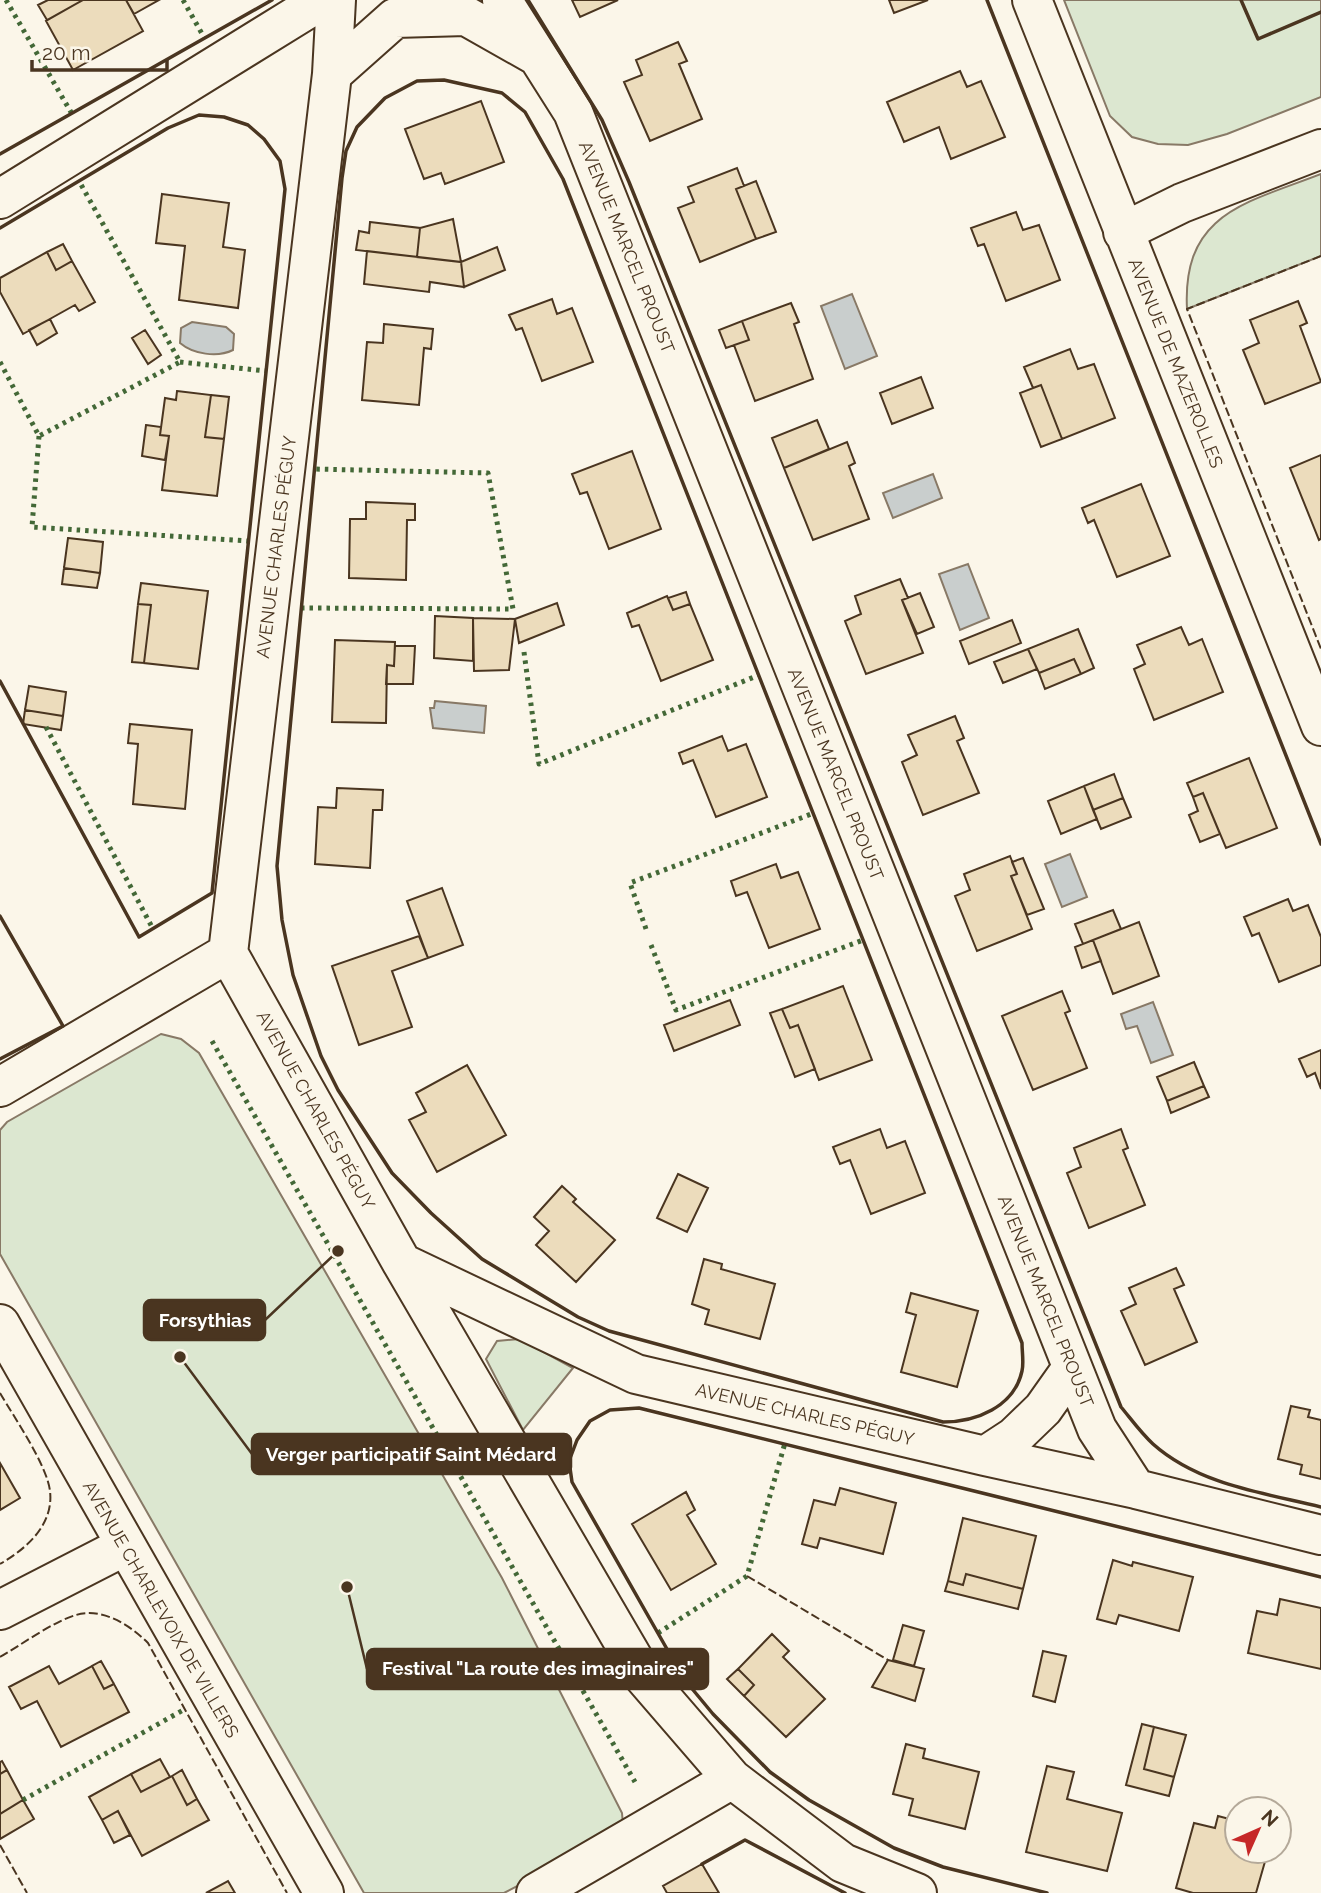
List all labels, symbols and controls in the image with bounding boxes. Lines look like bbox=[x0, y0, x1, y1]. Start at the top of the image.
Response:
scale bar bbox=[32, 28, 166, 72]
text: 20 m bbox=[42, 40, 90, 65]
street label: AVENUE MARCEL PROUST bbox=[575, 138, 679, 356]
street label: AVENUE DE MAZEROLLES bbox=[1124, 255, 1228, 471]
street label: AVENUE CHARLES PÉGUY bbox=[251, 434, 300, 659]
street label: AVENUE MARCEL PROUST bbox=[784, 665, 888, 883]
street label: AVENUE CHARLES PÉGUY bbox=[253, 1007, 380, 1213]
street label: AVENUE MARCEL PROUST bbox=[994, 1192, 1098, 1410]
callout: Forsythias bbox=[144, 1300, 265, 1340]
text: Forsythias bbox=[159, 1309, 251, 1331]
street label: AVENUE CHARLES PÉGUY bbox=[694, 1378, 917, 1449]
callout: Verger participatif Saint Médard bbox=[252, 1434, 571, 1474]
text: Verger participatif Saint Médard bbox=[266, 1443, 556, 1465]
street label: AVENUE CHARLEVOIX DE VILLERS bbox=[79, 1477, 243, 1741]
callout: Festival "La route des imaginaires" bbox=[367, 1649, 708, 1689]
text: Festival "La route des imaginaires" bbox=[382, 1657, 694, 1679]
north arrow bbox=[1223, 1795, 1293, 1865]
text: N bbox=[1257, 1805, 1283, 1831]

